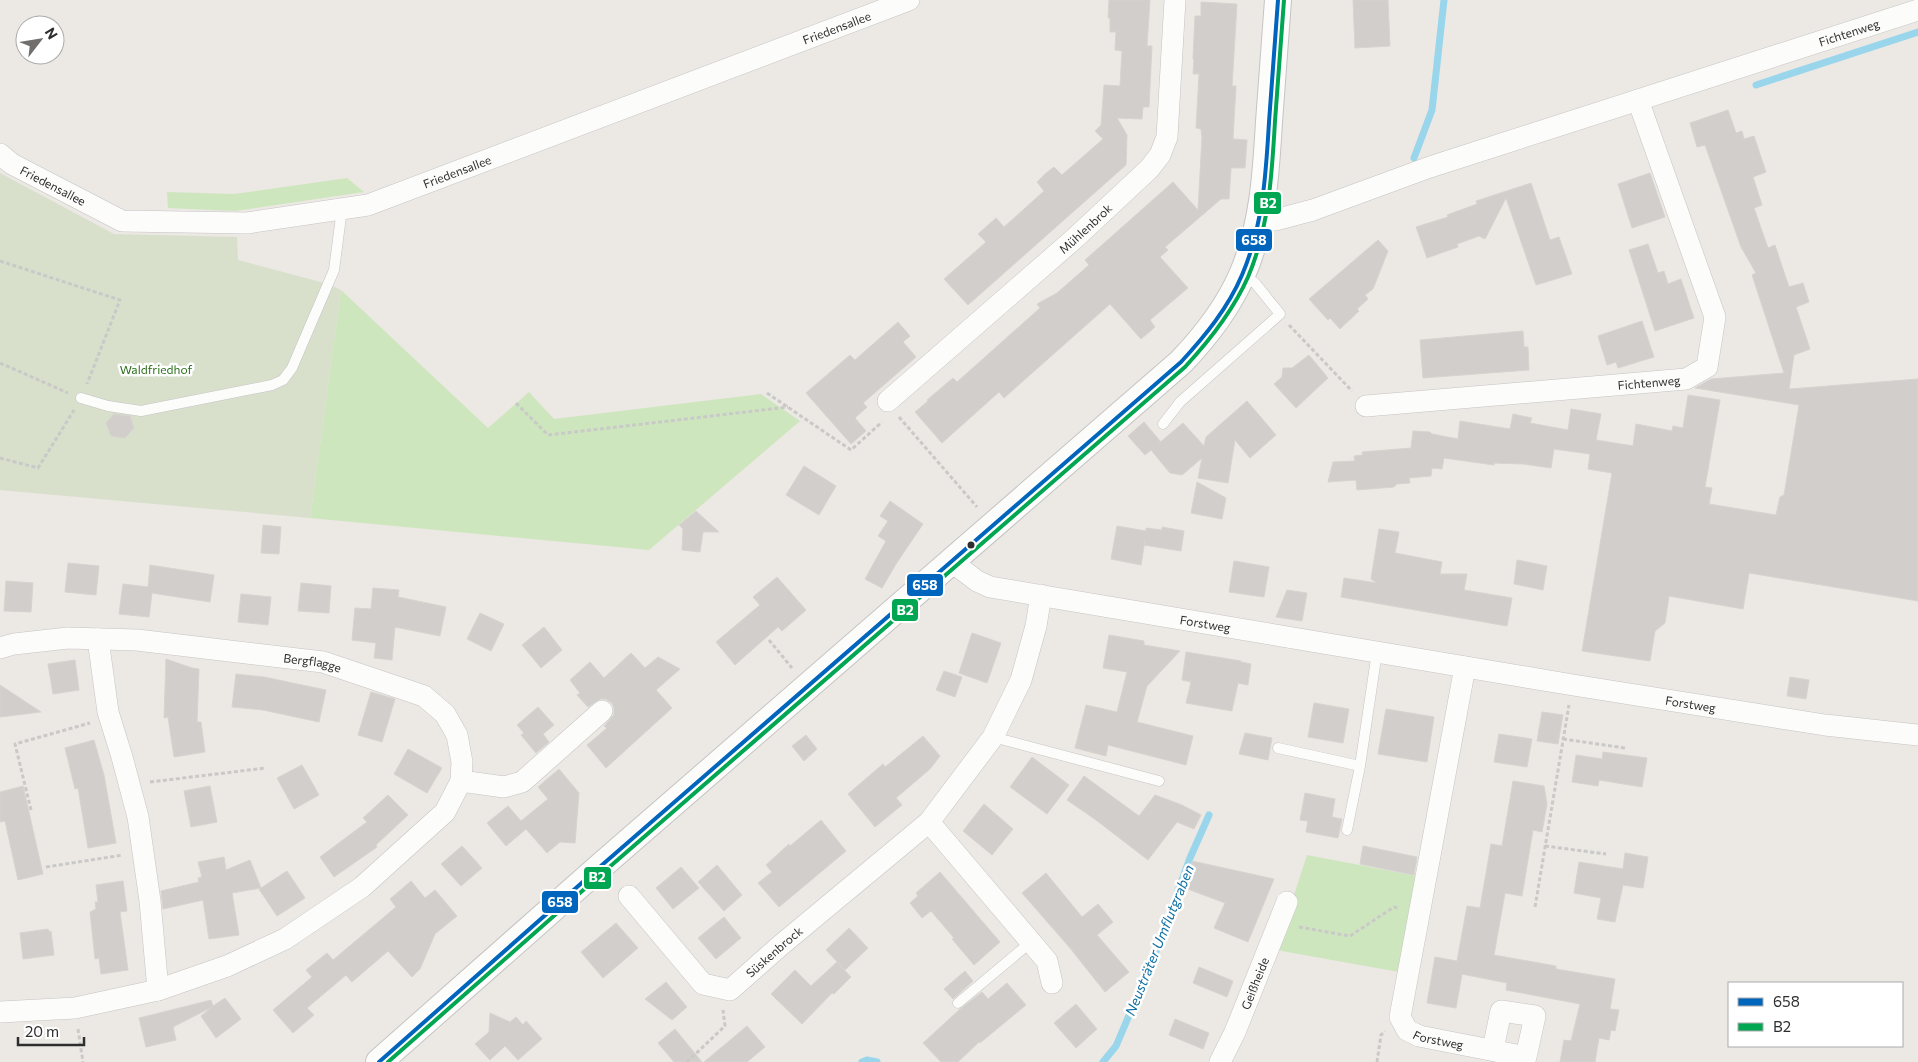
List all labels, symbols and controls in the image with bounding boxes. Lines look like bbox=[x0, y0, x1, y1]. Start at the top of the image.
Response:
street label: Friedensallee bbox=[801, 8, 873, 47]
north arrow bbox=[15, 15, 65, 65]
street label: Fichtenweg bbox=[1817, 16, 1881, 49]
text: N bbox=[42, 24, 62, 42]
street label: Friedensallee bbox=[421, 152, 493, 191]
street label: Friedensallee bbox=[18, 163, 88, 208]
line badge: B2 bbox=[1253, 191, 1282, 215]
text: B2 bbox=[1259, 194, 1277, 211]
street label: Mühlenbrok bbox=[1056, 200, 1115, 256]
line badge: 658 bbox=[1235, 228, 1273, 252]
text: 658 bbox=[1241, 231, 1267, 248]
park label: Waldfriedhof bbox=[120, 362, 192, 376]
street label: Fichtenweg bbox=[1617, 372, 1681, 392]
unlabelled marker bbox=[966, 540, 976, 550]
line badge: 658 bbox=[906, 573, 944, 597]
text: 658 bbox=[912, 576, 938, 593]
line badge: B2 bbox=[891, 598, 919, 622]
text: B2 bbox=[896, 601, 914, 618]
street label: Forstweg bbox=[1179, 612, 1232, 634]
street label: Bergflagge bbox=[283, 650, 343, 675]
street label: Forstweg bbox=[1664, 693, 1717, 715]
water label: Neusträter Umflutgraben bbox=[1121, 862, 1197, 1018]
line badge: B2 bbox=[583, 866, 612, 890]
text: B2 bbox=[588, 868, 606, 885]
line badge: 658 bbox=[541, 890, 579, 914]
text: 658 bbox=[547, 893, 573, 910]
street label: Süskenbrock bbox=[743, 923, 805, 980]
street label: Geißheide bbox=[1238, 955, 1271, 1011]
legend bbox=[1728, 982, 1903, 1047]
text: 658 bbox=[1773, 992, 1800, 1010]
scale bar bbox=[18, 1014, 84, 1046]
text: B2 bbox=[1773, 1017, 1791, 1035]
text: 20 m bbox=[25, 1022, 59, 1040]
street label: Forstweg bbox=[1411, 1027, 1465, 1052]

